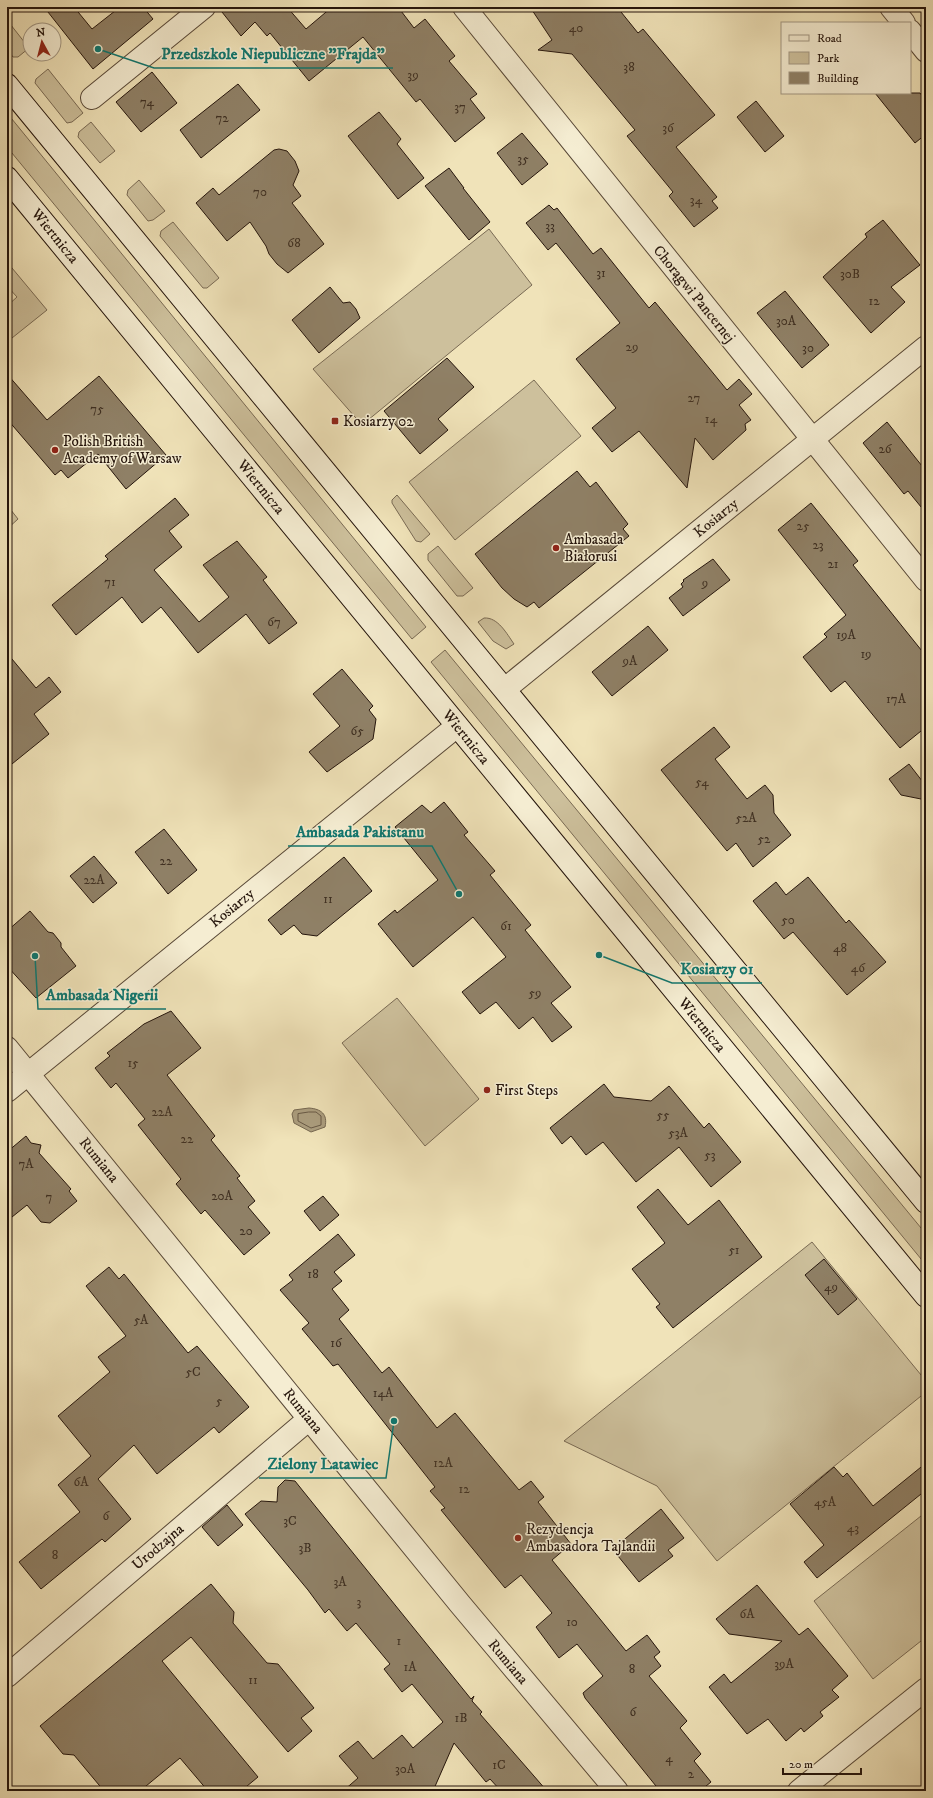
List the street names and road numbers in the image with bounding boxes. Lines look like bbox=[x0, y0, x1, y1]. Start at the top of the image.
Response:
street label: Wiertnicza bbox=[26, 204, 83, 268]
street label: Chorągwi Pancernej bbox=[649, 241, 739, 347]
street label: Wiertnicza bbox=[232, 455, 289, 519]
street label: Kosiarzy bbox=[690, 494, 743, 542]
street label: Wiertnicza bbox=[437, 705, 494, 769]
street label: Kosiarzy bbox=[206, 884, 259, 932]
street label: Wiertnicza bbox=[673, 993, 730, 1057]
street label: Rumiana bbox=[75, 1133, 123, 1187]
street label: Rumiana bbox=[279, 1384, 327, 1438]
street label: Urodzajna bbox=[128, 1519, 188, 1574]
street label: Rumiana bbox=[484, 1636, 533, 1689]

